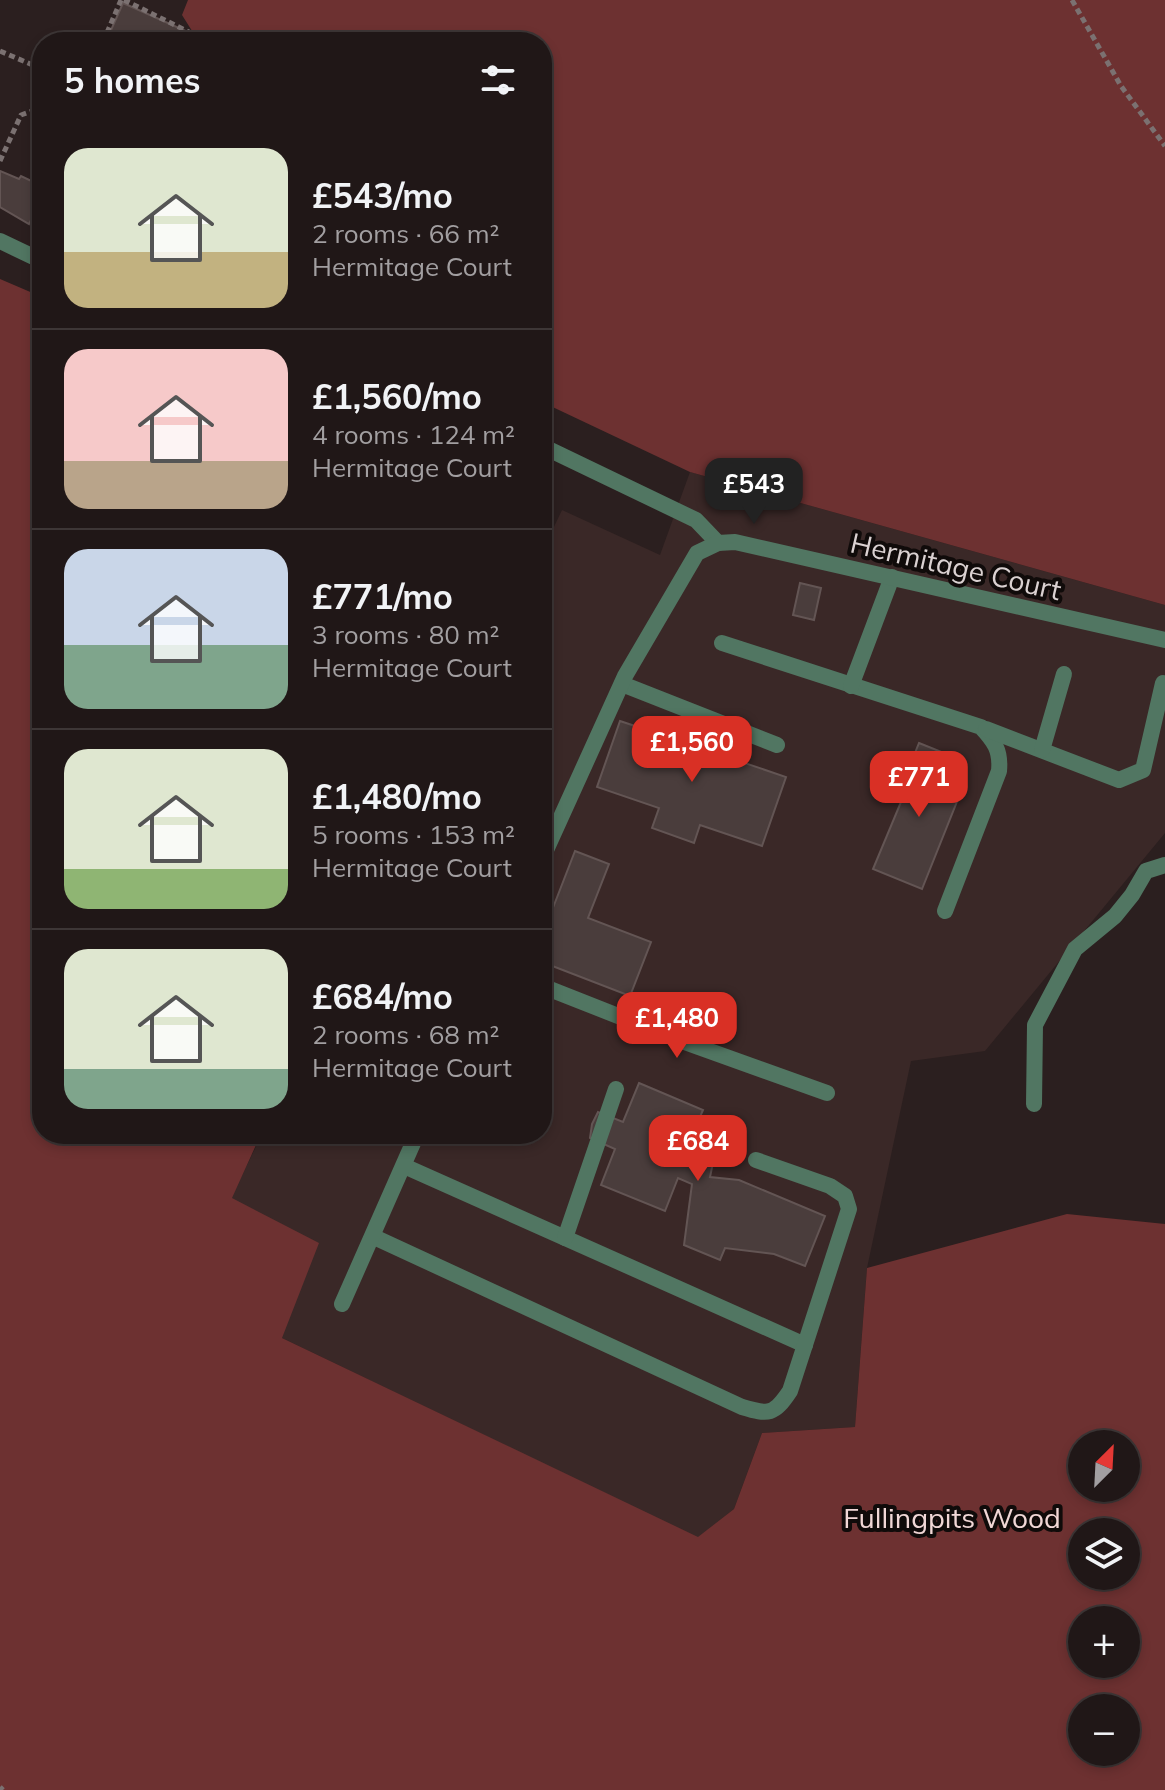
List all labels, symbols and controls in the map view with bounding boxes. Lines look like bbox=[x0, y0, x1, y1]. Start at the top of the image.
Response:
icon: filters bbox=[476, 58, 520, 102]
text: 5 homes bbox=[64, 59, 201, 102]
text: £543/mo bbox=[312, 174, 453, 217]
icon: home bbox=[128, 180, 224, 276]
text: 2 rooms · 66 m² bbox=[312, 217, 499, 250]
text: Hermitage Court bbox=[312, 250, 512, 283]
text: £1,560/mo bbox=[312, 375, 482, 418]
icon: home bbox=[128, 381, 224, 477]
text: 4 rooms · 124 m² bbox=[312, 418, 515, 451]
text: Hermitage Court bbox=[312, 451, 512, 484]
pin: £543 bbox=[707, 458, 801, 526]
text: £543 bbox=[723, 467, 785, 500]
street label: Hermitage Court bbox=[847, 525, 1065, 607]
text: £771/mo bbox=[312, 575, 453, 618]
icon: home bbox=[128, 581, 224, 677]
text: 3 rooms · 80 m² bbox=[312, 618, 499, 651]
text: Hermitage Court bbox=[312, 651, 512, 684]
pin: £1,560 bbox=[627, 716, 757, 784]
text: £1,560 bbox=[650, 725, 734, 758]
pin: £771 bbox=[872, 751, 966, 819]
text: £771 bbox=[888, 760, 950, 793]
text: £1,480/mo bbox=[312, 775, 482, 818]
icon: home bbox=[128, 781, 224, 877]
text: 5 rooms · 153 m² bbox=[312, 818, 515, 851]
text: Hermitage Court bbox=[312, 851, 512, 884]
text: £684/mo bbox=[312, 975, 453, 1018]
icon: home bbox=[128, 981, 224, 1077]
pin: £1,480 bbox=[612, 992, 742, 1060]
text: £1,480 bbox=[635, 1001, 719, 1034]
text: 2 rooms · 68 m² bbox=[312, 1018, 499, 1051]
text: Hermitage Court bbox=[312, 1051, 512, 1084]
pin: £684 bbox=[651, 1115, 745, 1183]
text: £684 bbox=[667, 1124, 729, 1157]
north arrow bbox=[1068, 1430, 1140, 1502]
map controls bbox=[1068, 1430, 1140, 1766]
park label: Fullingpits Wood bbox=[843, 1500, 1061, 1535]
button: layers bbox=[1068, 1518, 1140, 1590]
button: + bbox=[1068, 1606, 1140, 1678]
button: − bbox=[1068, 1694, 1140, 1766]

